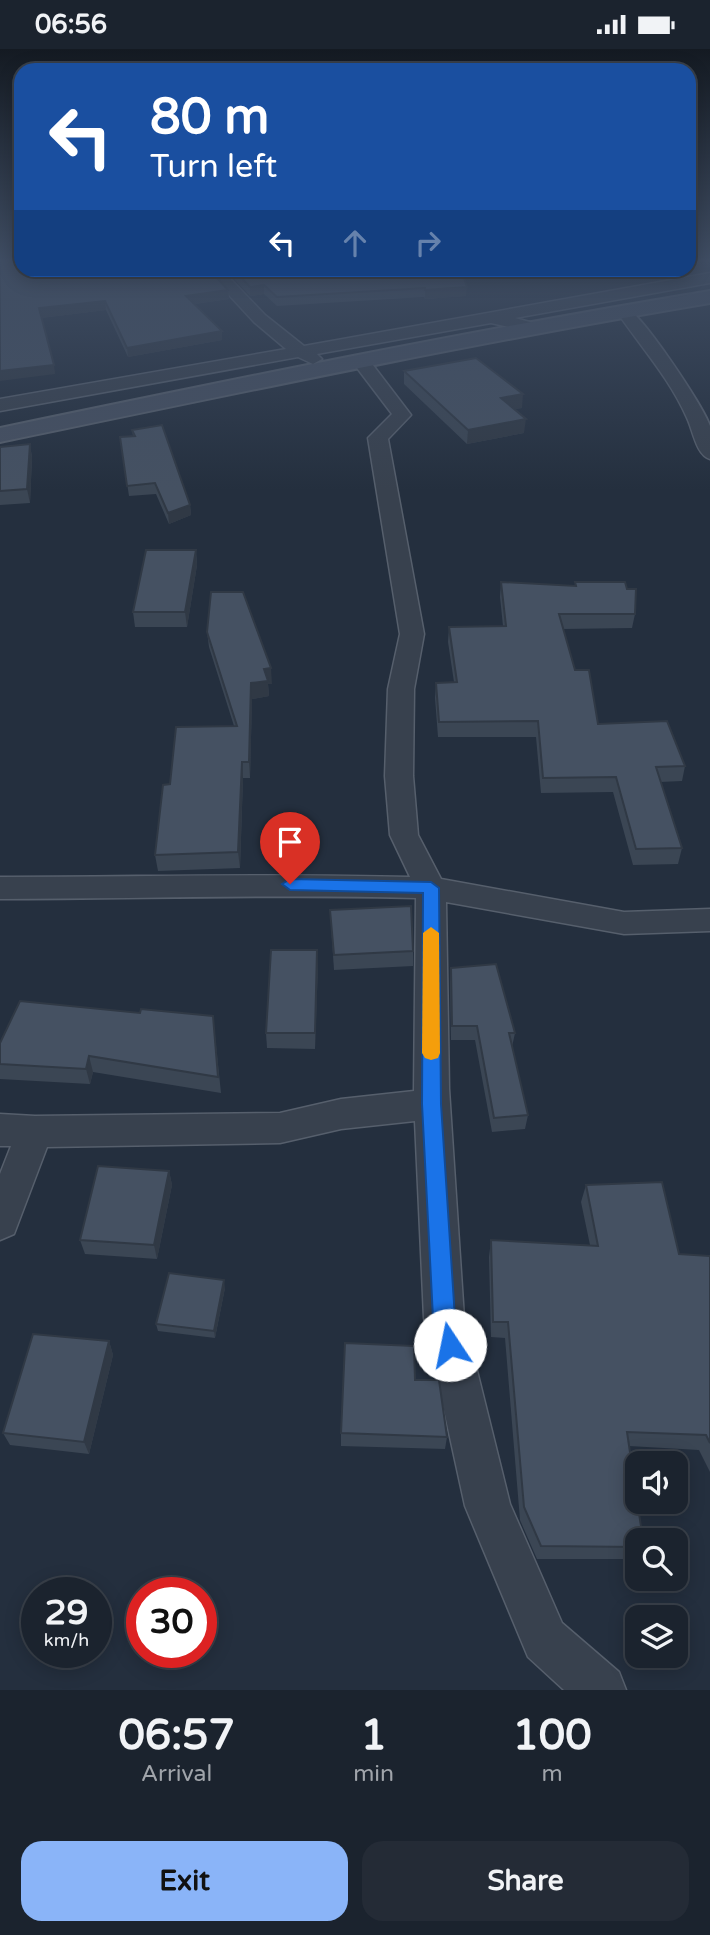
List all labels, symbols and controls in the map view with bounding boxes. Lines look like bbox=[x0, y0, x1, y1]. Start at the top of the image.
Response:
text: 06:56 bbox=[35, 9, 107, 40]
text: 80 m bbox=[150, 88, 269, 147]
icon: left bbox=[35, 91, 126, 182]
text: Turn left bbox=[150, 148, 277, 186]
icon: left bbox=[263, 224, 301, 262]
icon: ahead bbox=[336, 224, 374, 262]
icon: right bbox=[409, 224, 447, 262]
pin bbox=[260, 812, 320, 884]
icon: arrive bbox=[271, 823, 309, 861]
position arrow bbox=[413, 1308, 487, 1382]
map controls bbox=[625, 1451, 688, 1668]
button: sound bbox=[625, 1451, 688, 1514]
button: search bbox=[625, 1528, 688, 1591]
speed limit sign: 30 bbox=[126, 1577, 217, 1668]
text: 29 bbox=[45, 1592, 88, 1634]
button: layers bbox=[625, 1605, 688, 1668]
text: km/h bbox=[44, 1629, 89, 1651]
text: 06:57 bbox=[118, 1710, 235, 1761]
text: 1 bbox=[360, 1710, 387, 1761]
text: 100 bbox=[512, 1710, 592, 1761]
text: Arrival bbox=[141, 1760, 212, 1788]
text: min bbox=[353, 1760, 394, 1788]
text: m bbox=[541, 1760, 563, 1788]
button: Exit bbox=[21, 1841, 348, 1921]
button: Share bbox=[362, 1841, 689, 1921]

